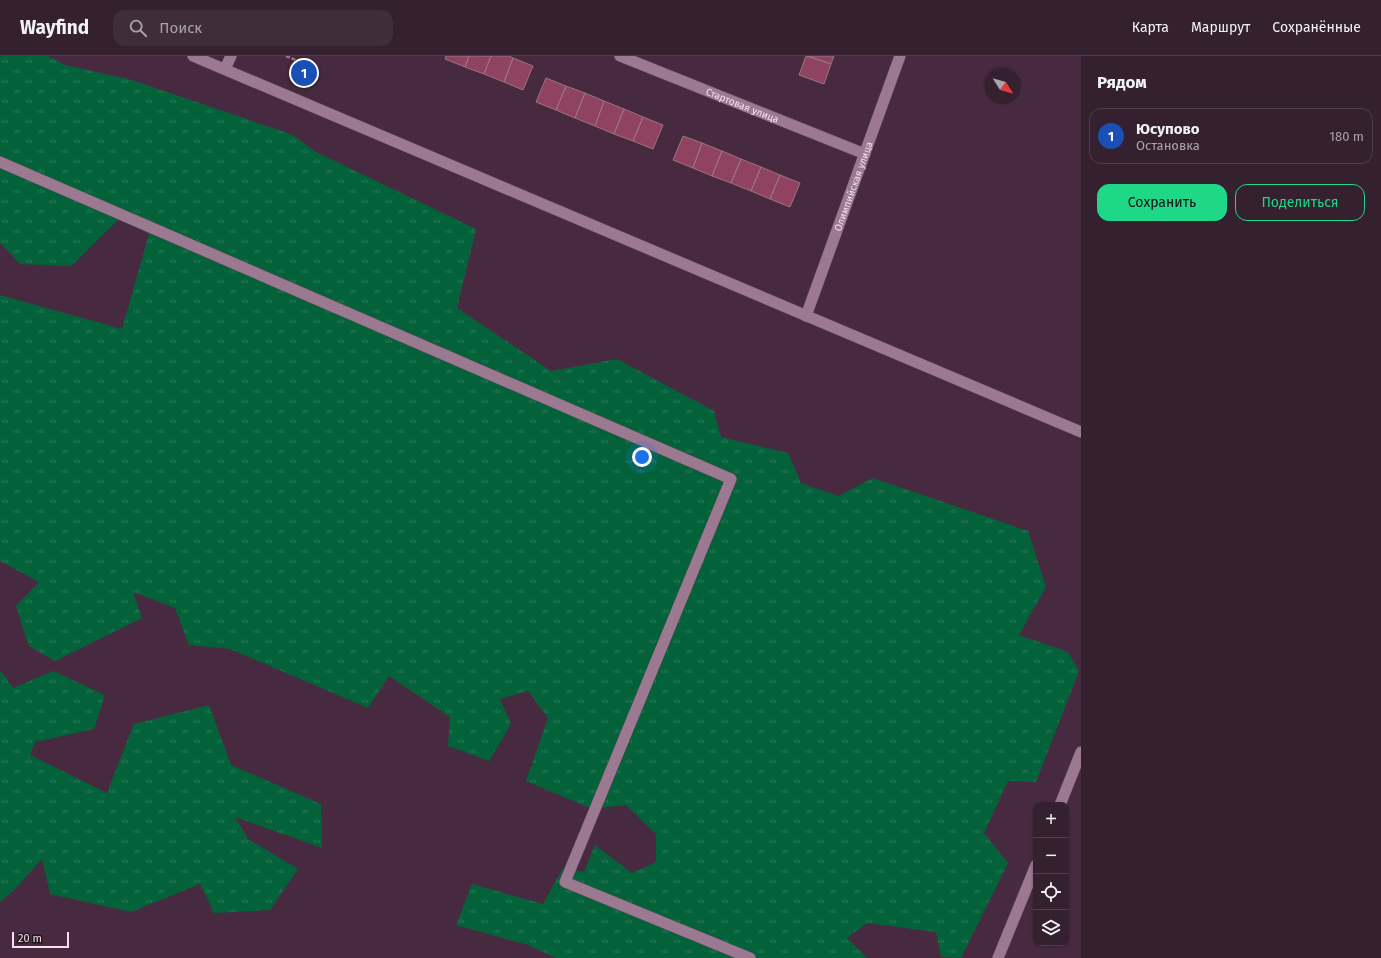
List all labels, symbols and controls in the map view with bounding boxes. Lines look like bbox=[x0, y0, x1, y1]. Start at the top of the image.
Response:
search box bbox=[113, 10, 393, 46]
text: Wayfind bbox=[20, 16, 89, 39]
icon: search bbox=[127, 17, 149, 39]
text: Поиск bbox=[159, 19, 202, 37]
text: Карта bbox=[1132, 19, 1169, 36]
text: Маршрут bbox=[1191, 19, 1250, 36]
text: Сохранённые bbox=[1272, 19, 1361, 36]
pin: 1 bbox=[291, 58, 317, 88]
north arrow bbox=[985, 68, 1021, 104]
text: Рядом bbox=[1097, 72, 1147, 93]
street label: Стартовая улица bbox=[704, 86, 780, 126]
text: Юсупово bbox=[1136, 120, 1199, 138]
text: 1 bbox=[1108, 129, 1114, 144]
text: 180 m bbox=[1329, 129, 1364, 144]
text: Остановка bbox=[1136, 138, 1200, 153]
street label: Олимпийская улица bbox=[832, 140, 876, 233]
button: Сохранить bbox=[1097, 184, 1227, 221]
button: Поделиться bbox=[1235, 184, 1365, 221]
your location bbox=[632, 447, 652, 467]
map controls bbox=[1033, 802, 1069, 946]
button: + bbox=[1033, 802, 1069, 838]
button: − bbox=[1033, 838, 1069, 874]
button: locate bbox=[1033, 874, 1069, 910]
button: layers bbox=[1033, 910, 1069, 946]
scale bar bbox=[12, 930, 69, 949]
text: 20 m bbox=[18, 932, 42, 945]

